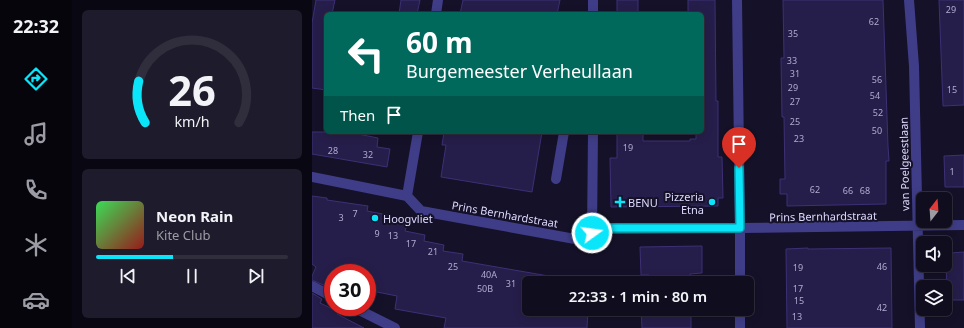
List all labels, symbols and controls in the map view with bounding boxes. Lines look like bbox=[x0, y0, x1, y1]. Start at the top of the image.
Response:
house number: 29 bbox=[946, 3, 956, 16]
text: 22:32 bbox=[13, 14, 59, 38]
house number: 62 bbox=[869, 15, 879, 28]
text: 60 m bbox=[406, 23, 473, 61]
house number: 35 bbox=[788, 27, 798, 40]
icon: left bbox=[340, 28, 392, 80]
house number: 33 bbox=[787, 54, 797, 67]
text: Burgemeester Verheullaan bbox=[406, 59, 633, 83]
text: 26 bbox=[168, 61, 216, 117]
icon: directions bbox=[22, 65, 50, 93]
house number: 31 bbox=[790, 67, 800, 80]
house number: 56 bbox=[872, 73, 882, 86]
house number: 29 bbox=[788, 81, 798, 94]
house number: 15 bbox=[947, 83, 957, 96]
house number: 54 bbox=[870, 89, 880, 102]
house number: 27 bbox=[790, 95, 800, 108]
icon: arrive bbox=[383, 104, 405, 126]
text: Then bbox=[340, 105, 375, 125]
house number: 52 bbox=[873, 106, 883, 119]
text: km/h bbox=[174, 111, 210, 130]
house number: 25 bbox=[790, 115, 800, 128]
street label: van Poelgeestlaan bbox=[896, 117, 912, 211]
icon: music bbox=[22, 120, 50, 148]
house number: 50 bbox=[872, 124, 882, 137]
pin bbox=[722, 127, 756, 168]
house number: 23 bbox=[794, 132, 804, 145]
icon: arrive bbox=[728, 133, 750, 155]
house number: 19 bbox=[623, 141, 633, 154]
house number: 28 bbox=[328, 144, 338, 157]
house number: 32 bbox=[363, 148, 373, 161]
house number: 1 bbox=[949, 165, 955, 178]
icon: phone bbox=[22, 176, 50, 204]
house number: 62 bbox=[810, 183, 820, 196]
house number: 66 bbox=[843, 184, 853, 197]
house number: 68 bbox=[860, 184, 870, 197]
place label: Pizzeria Etna bbox=[664, 189, 704, 217]
north arrow bbox=[916, 192, 952, 228]
map controls bbox=[916, 192, 952, 316]
place label: BENU bbox=[628, 195, 658, 210]
street label: Prins Bernhardstraat bbox=[451, 197, 559, 231]
marker: BENU bbox=[615, 197, 625, 207]
marker: Pizzeria Etna bbox=[707, 197, 717, 207]
text: Neon Rain bbox=[156, 206, 233, 226]
house number: 7 bbox=[352, 207, 358, 220]
street label: Prins Bernhardstraat bbox=[769, 208, 877, 224]
house number: 3 bbox=[338, 211, 344, 224]
place label: Hoogvliet bbox=[383, 211, 433, 226]
position arrow bbox=[571, 212, 613, 254]
marker: Hoogvliet bbox=[370, 213, 380, 223]
text: Kite Club bbox=[156, 226, 210, 244]
house number: 9 bbox=[374, 227, 380, 240]
house number: 13 bbox=[388, 229, 398, 242]
icon: climate bbox=[22, 231, 50, 259]
button: sound bbox=[916, 236, 952, 272]
house number: 17 bbox=[406, 237, 416, 250]
house number: 21 bbox=[428, 245, 438, 258]
house number: 25 bbox=[448, 260, 458, 273]
house number: 46 bbox=[877, 260, 887, 273]
house number: 19 bbox=[793, 261, 803, 274]
speed limit sign: 30 bbox=[324, 264, 376, 316]
icon: previous bbox=[117, 265, 139, 287]
icon: pause bbox=[181, 265, 203, 287]
icon: next bbox=[245, 265, 267, 287]
house number: 40A bbox=[481, 268, 497, 281]
house number: 31 bbox=[506, 277, 516, 290]
button: layers bbox=[916, 280, 952, 316]
house number: 50B bbox=[477, 282, 493, 295]
house number: 17 bbox=[793, 282, 803, 295]
icon: car bbox=[22, 286, 50, 314]
text: 22:33 · 1 min · 80 m bbox=[569, 286, 707, 306]
house number: 15 bbox=[794, 294, 804, 307]
house number: 42 bbox=[877, 301, 887, 314]
house number: 13 bbox=[792, 310, 802, 323]

